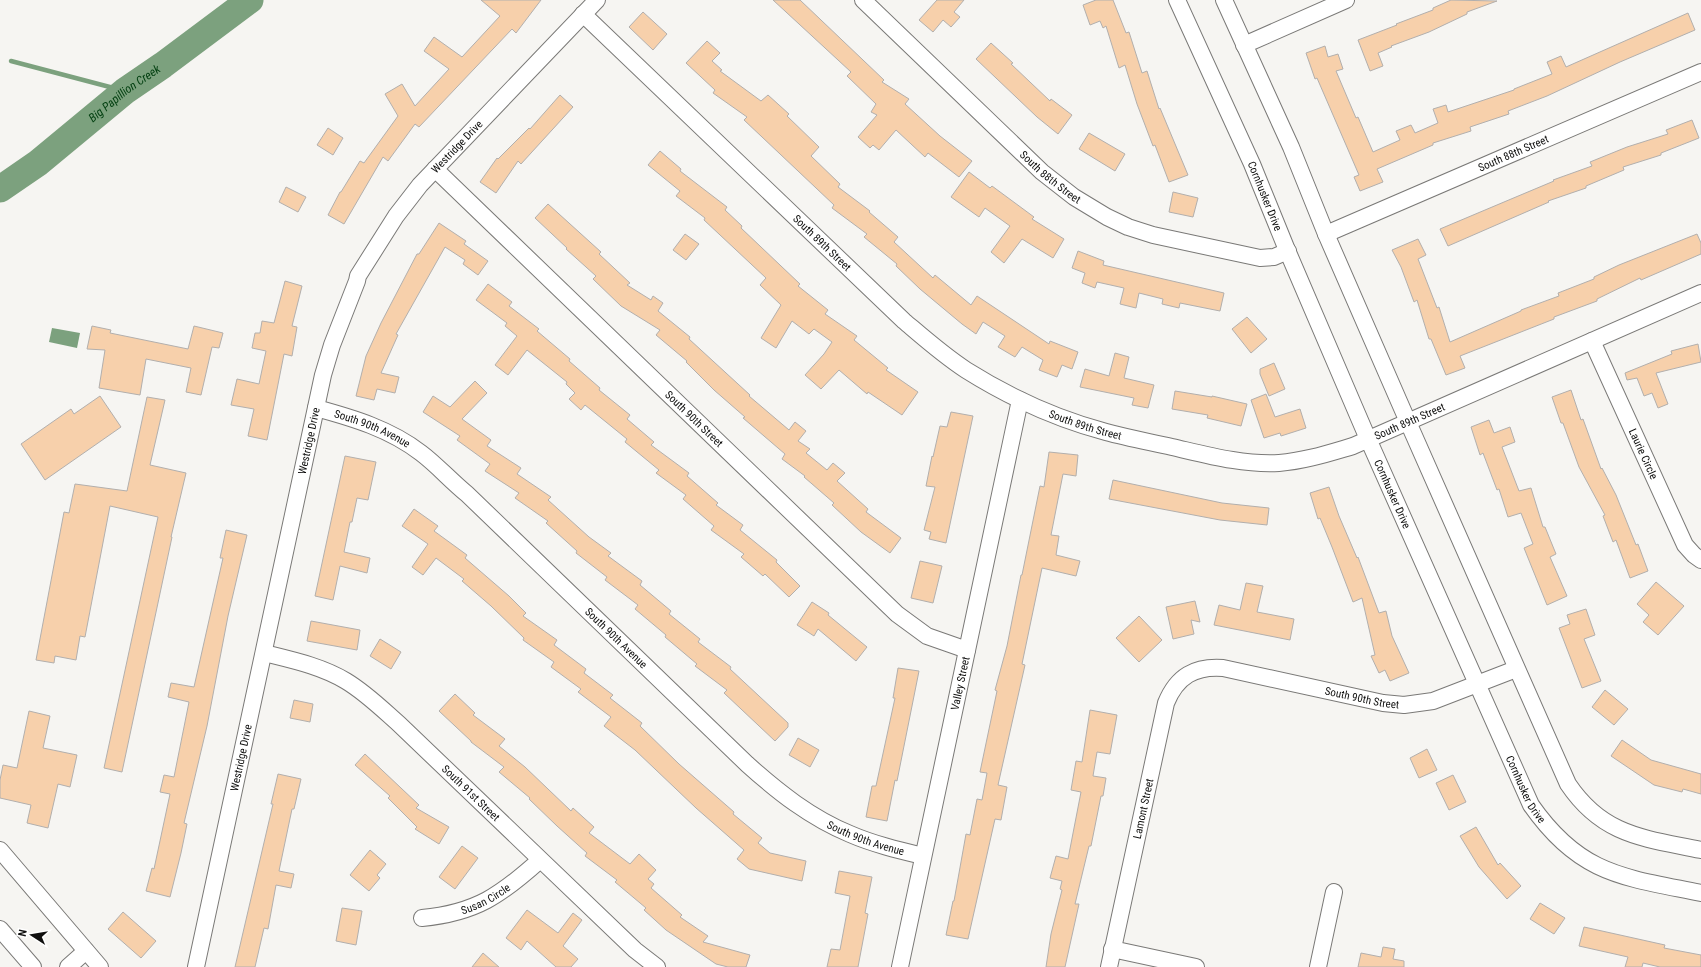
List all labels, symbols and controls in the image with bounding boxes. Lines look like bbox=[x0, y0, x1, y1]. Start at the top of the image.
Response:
water label: Big Papillion Creek bbox=[86, 62, 164, 125]
street label: Westridge Drive bbox=[429, 117, 485, 176]
street label: South 88th Street bbox=[1476, 132, 1550, 174]
street label: South 88th Street bbox=[1017, 148, 1083, 206]
street label: Cornhusker Drive bbox=[1245, 159, 1285, 233]
street label: South 89th Street bbox=[790, 212, 854, 274]
street label: South 90th Street bbox=[663, 388, 726, 450]
street label: South 89th Street bbox=[1372, 400, 1447, 442]
street label: Westridge Drive bbox=[295, 406, 322, 476]
street label: South 90th Avenue bbox=[333, 407, 413, 450]
street label: South 89th Street bbox=[1047, 407, 1123, 442]
street label: Laurie Circle bbox=[1626, 426, 1661, 481]
street label: Cornhusker Drive bbox=[1372, 457, 1414, 530]
street label: South 90th Avenue bbox=[582, 605, 650, 671]
street label: Valley Street bbox=[948, 655, 972, 711]
street label: South 90th Street bbox=[1324, 684, 1400, 711]
street label: Westridge Drive bbox=[227, 723, 254, 792]
street label: Cornhusker Drive bbox=[1503, 754, 1548, 826]
street label: South 91st Street bbox=[439, 762, 503, 824]
street label: Lamont Street bbox=[1130, 777, 1156, 840]
street label: South 90th Avenue bbox=[825, 818, 906, 858]
street label: Susan Circle bbox=[459, 881, 513, 917]
north arrow bbox=[12, 915, 52, 955]
text: N bbox=[16, 928, 30, 938]

